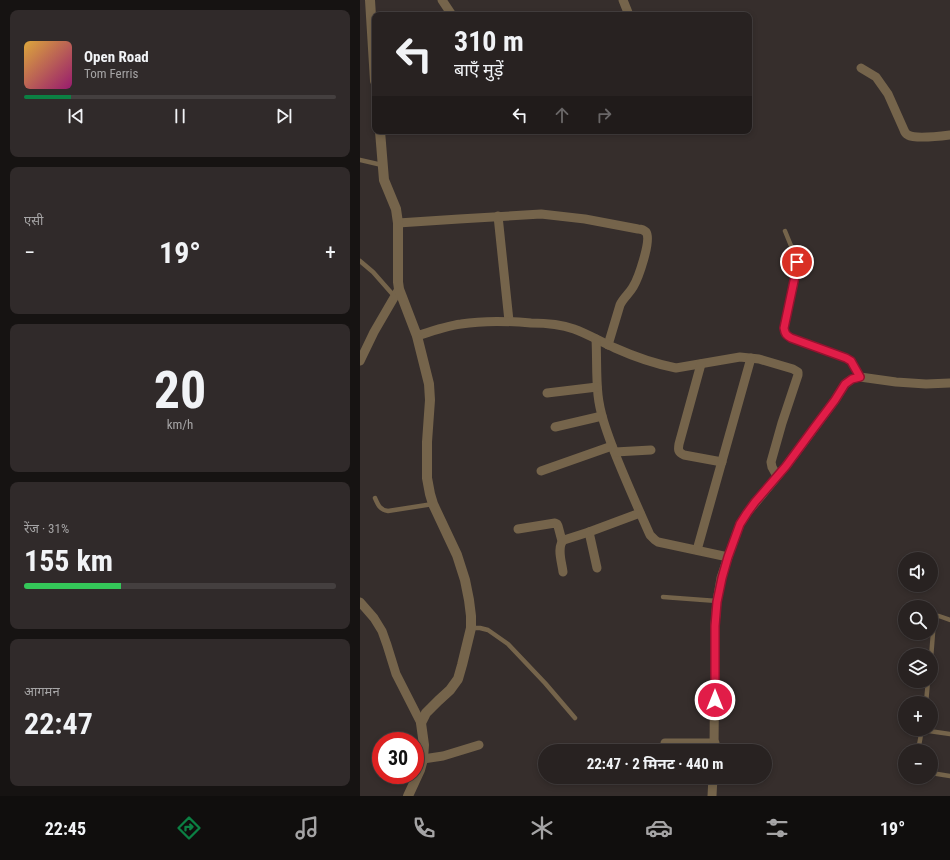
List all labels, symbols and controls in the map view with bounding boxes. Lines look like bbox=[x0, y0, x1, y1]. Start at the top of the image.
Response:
text: 310 m bbox=[454, 25, 524, 58]
icon: left bbox=[388, 28, 440, 80]
text: Open Road bbox=[84, 48, 149, 66]
text: बाएँ मुड़ें bbox=[454, 59, 503, 80]
text: Tom Ferris bbox=[84, 66, 138, 81]
icon: left bbox=[509, 104, 531, 126]
icon: ahead bbox=[551, 104, 573, 126]
icon: right bbox=[593, 104, 615, 126]
icon: previous bbox=[65, 105, 87, 127]
icon: pause bbox=[169, 105, 191, 127]
icon: next bbox=[273, 105, 295, 127]
text: एसी bbox=[24, 213, 43, 228]
text: 19° bbox=[159, 235, 201, 270]
text: − bbox=[24, 240, 35, 265]
text: + bbox=[325, 240, 336, 265]
pin bbox=[780, 245, 814, 279]
icon: arrive bbox=[786, 251, 808, 273]
text: 20 bbox=[154, 360, 206, 421]
text: km/h bbox=[167, 417, 193, 432]
text: रेंज · 31% bbox=[24, 521, 69, 536]
text: 155 km bbox=[24, 543, 113, 578]
map controls bbox=[898, 552, 938, 784]
button: sound bbox=[898, 552, 938, 592]
button: search bbox=[898, 600, 938, 640]
button: layers bbox=[898, 648, 938, 688]
position arrow bbox=[694, 679, 736, 721]
text: आगमन bbox=[24, 684, 60, 699]
button: + bbox=[898, 696, 938, 736]
text: 22:47 bbox=[24, 706, 93, 741]
speed limit sign: 30 bbox=[372, 732, 424, 784]
button: − bbox=[898, 744, 938, 784]
text: 22:47 · 2 मिनट · 440 m bbox=[587, 755, 723, 773]
icon: directions bbox=[175, 814, 203, 842]
icon: music bbox=[293, 814, 321, 842]
icon: phone bbox=[410, 814, 438, 842]
icon: climate bbox=[528, 814, 556, 842]
icon: car bbox=[645, 814, 673, 842]
icon: filters bbox=[763, 814, 791, 842]
text: 22:45 bbox=[45, 818, 86, 839]
text: 19° bbox=[880, 818, 905, 839]

